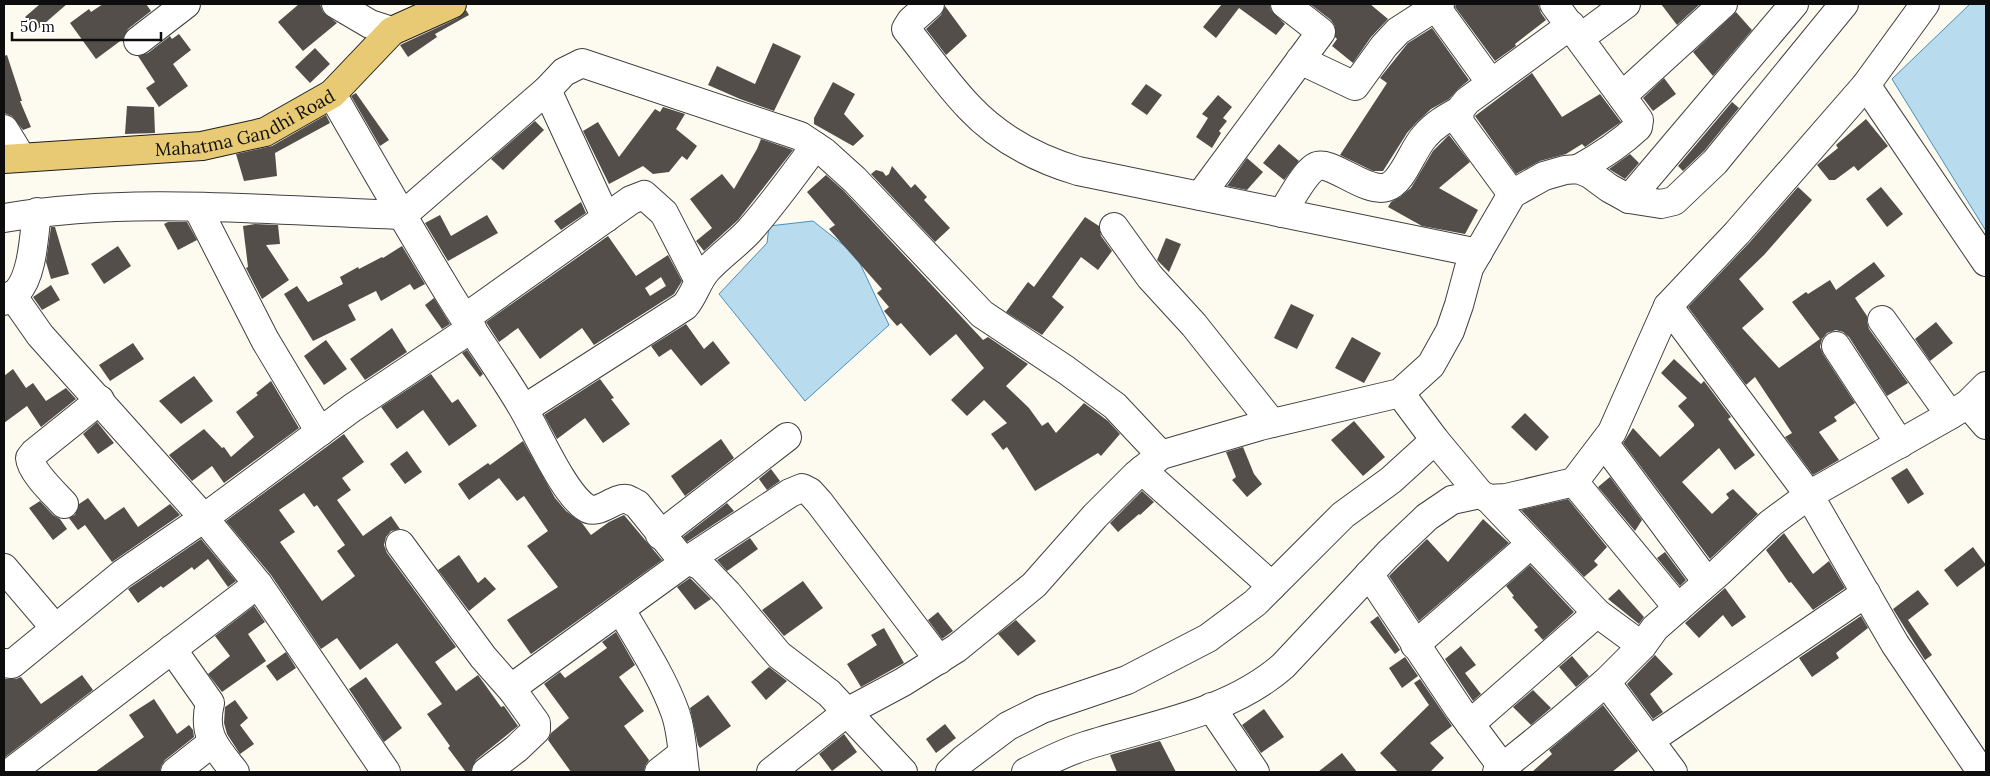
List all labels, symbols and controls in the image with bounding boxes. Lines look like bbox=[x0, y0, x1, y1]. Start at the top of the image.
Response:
scale bar bbox=[12, 10, 161, 42]
text: 50 m bbox=[20, 17, 55, 36]
street label: Mahatma Gandhi Road bbox=[154, 83, 339, 161]

